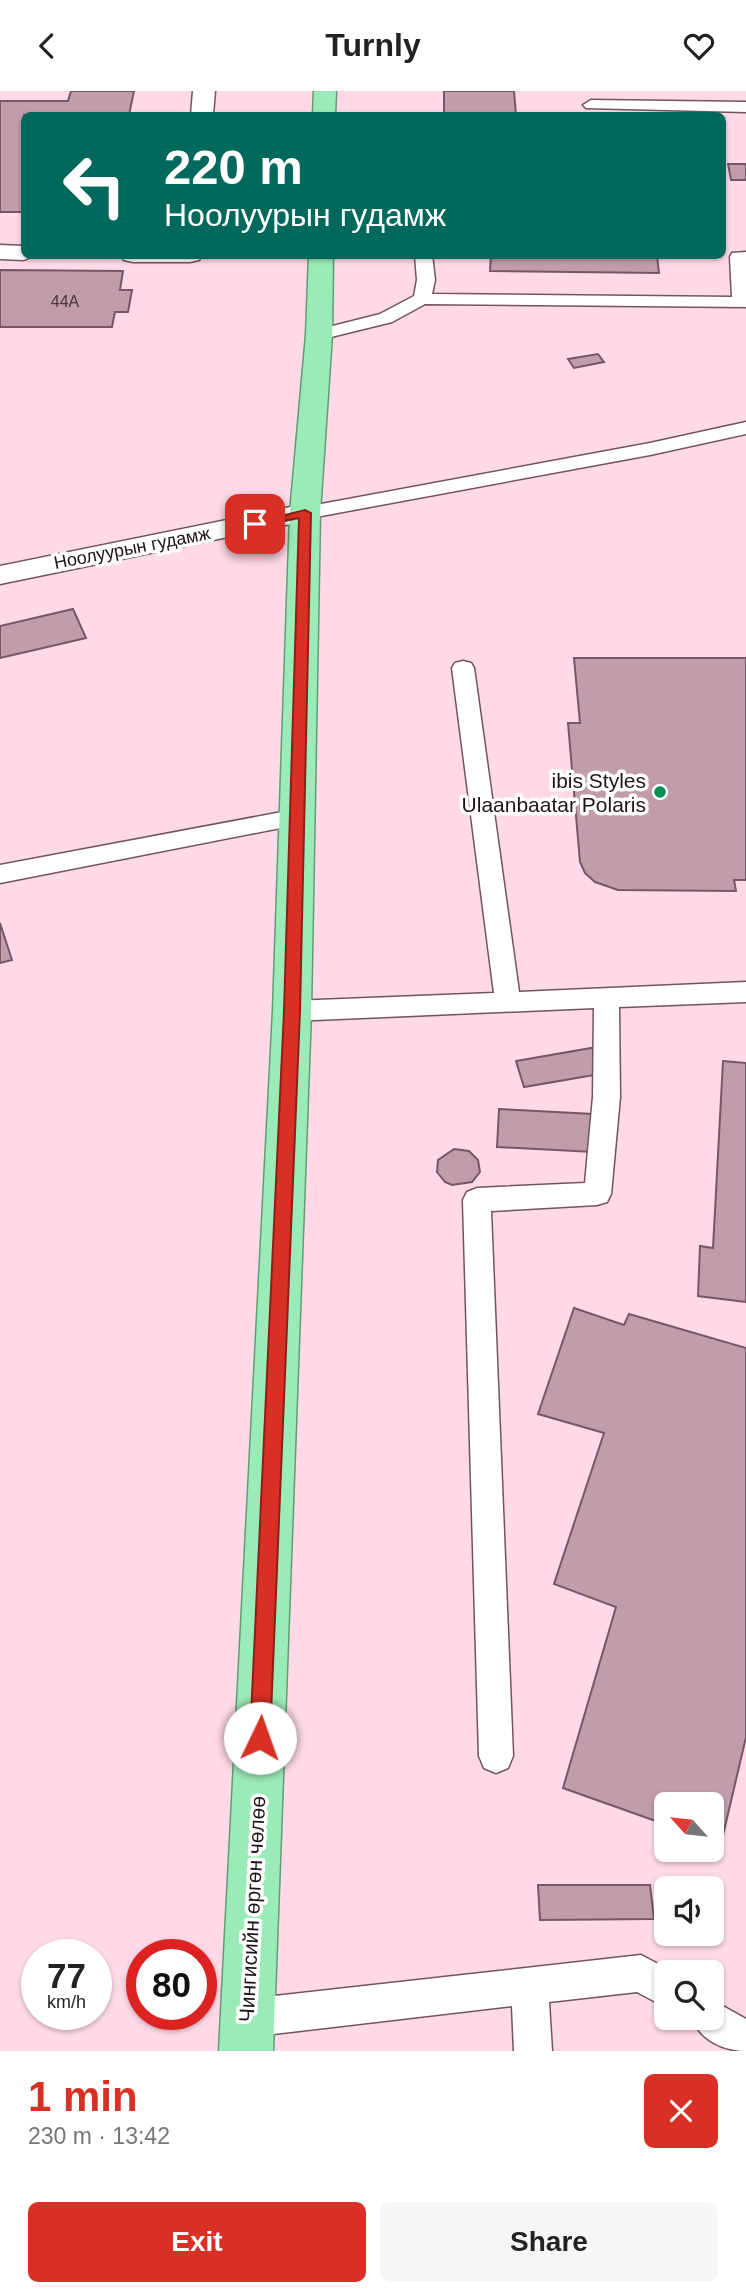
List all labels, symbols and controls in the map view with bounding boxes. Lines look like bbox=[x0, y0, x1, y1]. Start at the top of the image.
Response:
icon: back bbox=[28, 27, 66, 65]
text: Turnly bbox=[325, 27, 421, 63]
icon: heart bbox=[680, 27, 718, 65]
icon: left bbox=[49, 140, 140, 231]
text: 220 m bbox=[164, 140, 303, 194]
text: Ноолуурын гудамж bbox=[164, 197, 446, 233]
house number: 44А bbox=[51, 293, 80, 310]
pin bbox=[225, 494, 285, 554]
icon: arrive bbox=[236, 505, 274, 543]
street label: Ноолуурын гудамж bbox=[52, 523, 212, 573]
place label: ibis Styles Ulaanbaatar Polaris bbox=[462, 769, 646, 816]
marker: ibis Styles Ulaanbaatar Polaris bbox=[652, 784, 668, 800]
position arrow bbox=[223, 1701, 297, 1775]
north arrow bbox=[654, 1792, 724, 1862]
map controls bbox=[654, 1792, 724, 2030]
street label: Чингисийн өргөн чөлөө bbox=[235, 1795, 269, 2023]
button: sound bbox=[654, 1876, 724, 1946]
speed limit sign: 80 bbox=[126, 1939, 217, 2030]
text: 77 bbox=[47, 1956, 86, 1995]
button: search bbox=[654, 1960, 724, 2030]
text: km/h bbox=[47, 1992, 86, 2012]
text: 1 min bbox=[28, 2073, 138, 2120]
button: close bbox=[644, 2074, 718, 2148]
text: 230 m · 13:42 bbox=[28, 2123, 170, 2149]
button: Exit bbox=[28, 2202, 366, 2282]
button: Share bbox=[380, 2202, 718, 2282]

